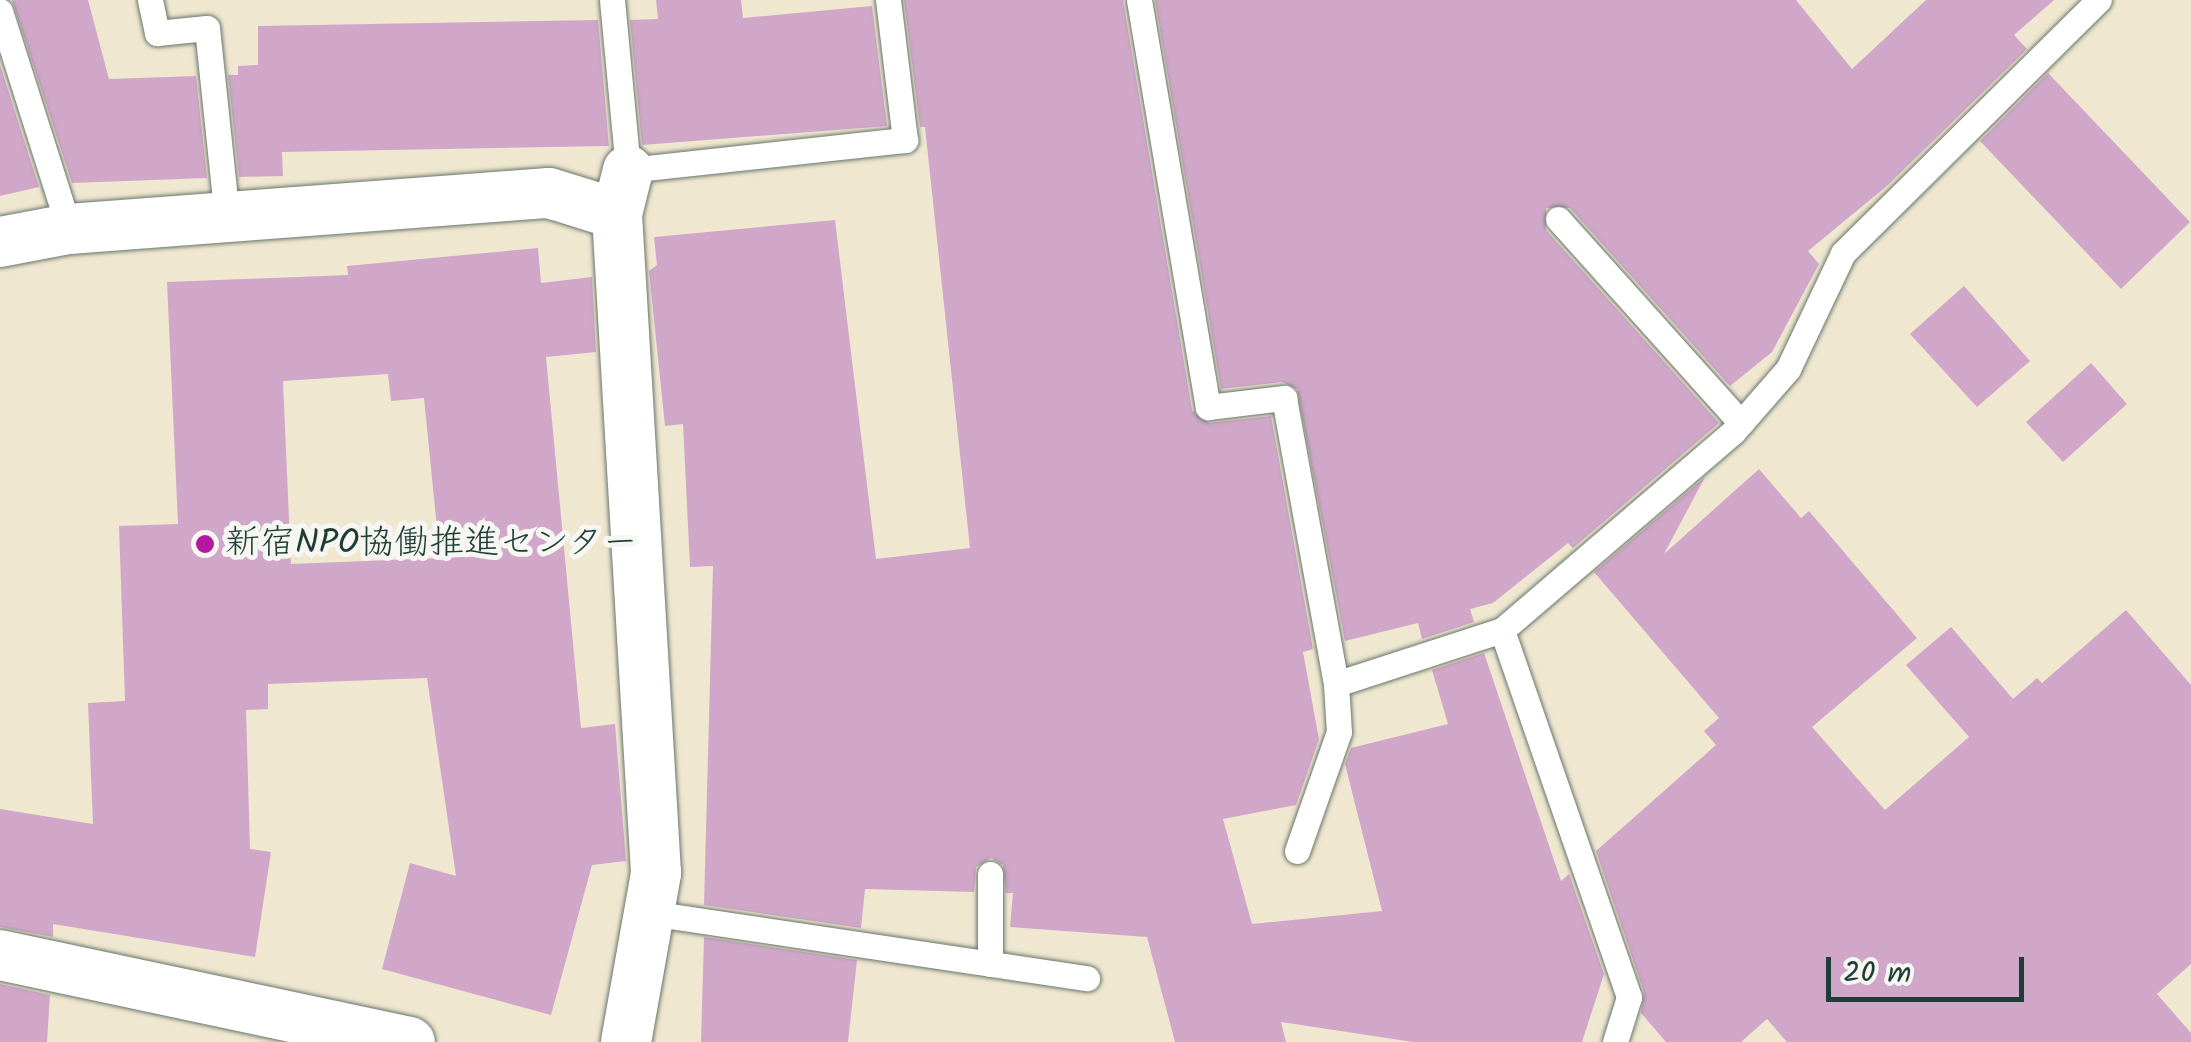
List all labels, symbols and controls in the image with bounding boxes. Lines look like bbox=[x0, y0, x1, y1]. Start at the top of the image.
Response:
place label: 新宿NPO協働推進センター bbox=[225, 523, 639, 565]
marker: 新宿NPO協働推進センター bbox=[194, 533, 216, 555]
scale bar bbox=[1831, 937, 2028, 999]
text: 20 m bbox=[1843, 950, 1911, 998]

